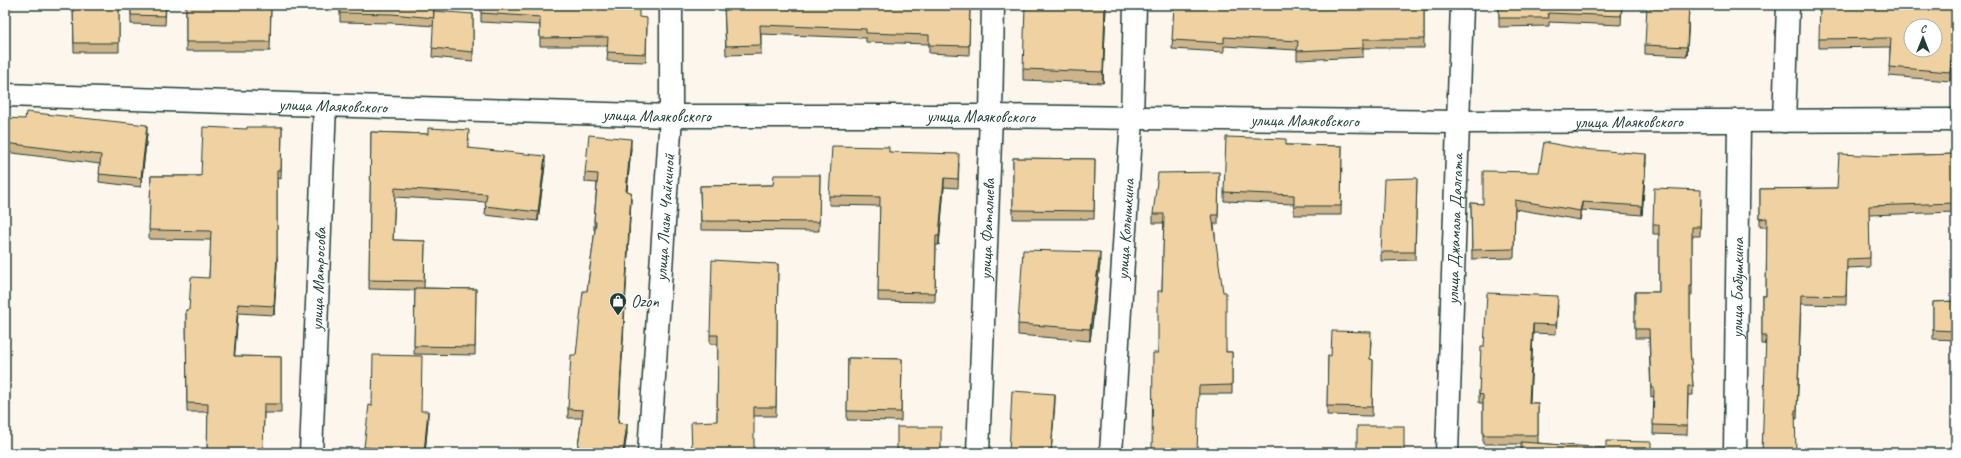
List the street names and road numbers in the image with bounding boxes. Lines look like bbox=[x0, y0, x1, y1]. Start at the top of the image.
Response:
street label: улица Маяковского bbox=[277, 94, 389, 118]
street label: улица Маяковского bbox=[601, 104, 713, 127]
street label: улица Маяковского bbox=[926, 106, 1037, 128]
street label: улица Маяковского bbox=[1249, 109, 1361, 132]
street label: улица Маяковского bbox=[1573, 111, 1685, 133]
street label: улица Джамала Далгата bbox=[1442, 151, 1468, 306]
street label: улица Лизы Чайкиной bbox=[650, 152, 680, 283]
street label: улица Фаталиева bbox=[975, 177, 1000, 281]
street label: улица Колышкина bbox=[1112, 177, 1139, 282]
street label: улица Матросова bbox=[306, 226, 331, 332]
street label: улица Бабушкина bbox=[1726, 236, 1749, 339]

